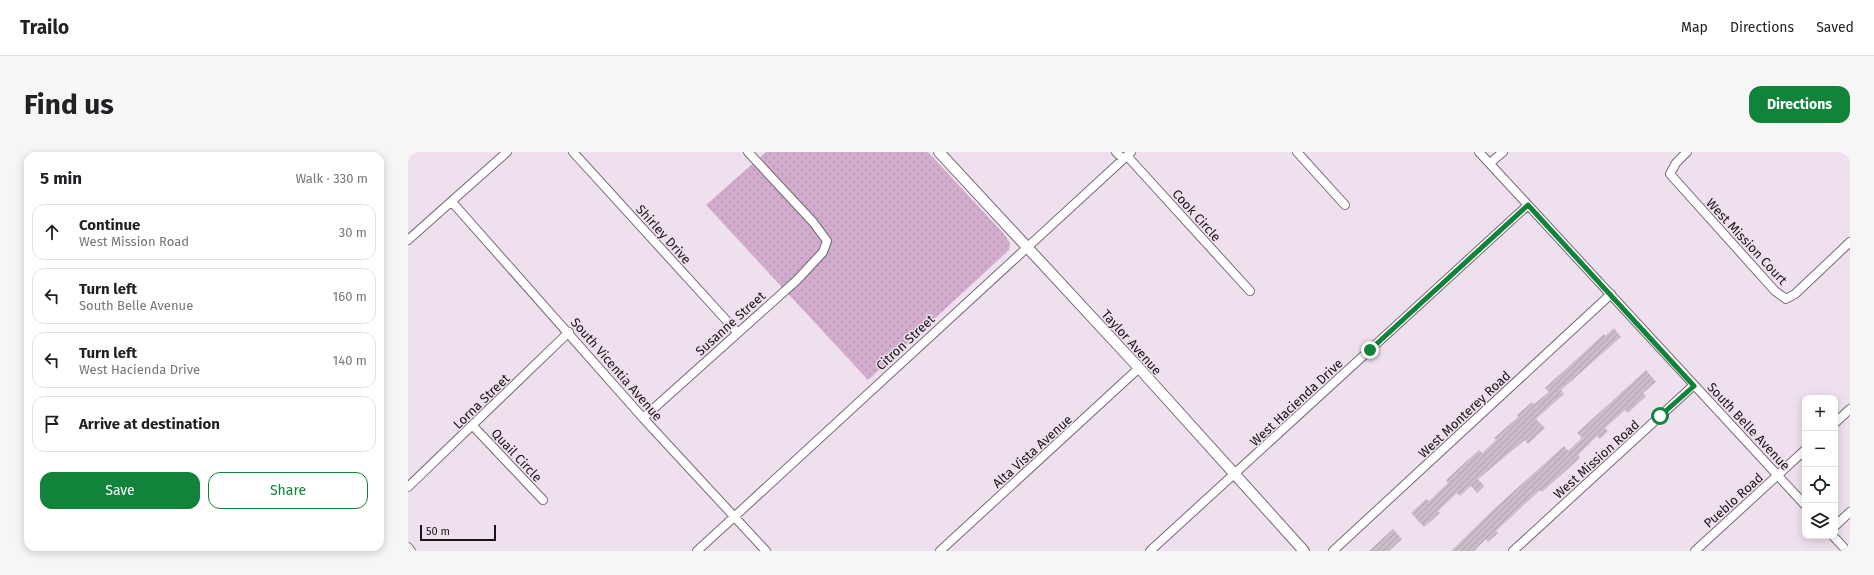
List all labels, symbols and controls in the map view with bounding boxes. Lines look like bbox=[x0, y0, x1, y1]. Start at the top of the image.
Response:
text: Trailo bbox=[20, 16, 69, 39]
text: Map bbox=[1681, 19, 1708, 36]
text: Directions bbox=[1730, 19, 1794, 36]
text: Saved bbox=[1816, 19, 1854, 36]
button: Directions bbox=[1749, 86, 1850, 123]
text: Find us bbox=[24, 88, 114, 121]
text: 5 min bbox=[40, 168, 82, 189]
text: Walk · 330 m bbox=[295, 171, 368, 186]
street label: Cook Circle bbox=[1169, 186, 1224, 244]
street label: West Mission Court bbox=[1703, 195, 1790, 288]
street label: Shirley Drive bbox=[633, 202, 694, 267]
text: Continue bbox=[79, 216, 140, 234]
icon: ahead bbox=[41, 221, 63, 243]
text: 30 m bbox=[339, 225, 367, 240]
text: West Mission Road bbox=[79, 234, 189, 249]
text: Turn left bbox=[79, 280, 137, 298]
icon: left bbox=[41, 285, 63, 307]
street label: Susanne Street bbox=[692, 288, 769, 359]
text: 160 m bbox=[333, 289, 367, 304]
text: South Belle Avenue bbox=[79, 298, 193, 313]
street label: Taylor Avenue bbox=[1099, 307, 1165, 378]
street label: Citron Street bbox=[873, 311, 938, 373]
street label: South Vicentia Avenue bbox=[568, 315, 665, 424]
route end bbox=[1361, 341, 1379, 359]
text: Turn left bbox=[79, 344, 137, 362]
icon: left bbox=[41, 349, 63, 371]
text: 140 m bbox=[333, 353, 367, 368]
street label: West Hacienda Drive bbox=[1247, 356, 1346, 449]
text: West Hacienda Drive bbox=[79, 362, 200, 377]
street label: West Monterey Road bbox=[1415, 368, 1513, 461]
street label: Lorna Street bbox=[450, 371, 513, 432]
street label: South Belle Avenue bbox=[1704, 379, 1793, 473]
map controls bbox=[1802, 395, 1838, 539]
button: + bbox=[1802, 395, 1838, 431]
route start bbox=[1651, 407, 1669, 425]
street label: Alta Vista Avenue bbox=[990, 412, 1075, 491]
icon: arrive bbox=[41, 413, 63, 435]
text: Arrive at destination bbox=[79, 415, 220, 433]
street label: West Mission Road bbox=[1550, 417, 1642, 502]
street label: Quail Circle bbox=[488, 426, 545, 485]
button: − bbox=[1802, 431, 1838, 467]
button: locate bbox=[1802, 467, 1838, 503]
street label: Pueblo Road bbox=[1701, 470, 1766, 531]
button: Save bbox=[40, 472, 200, 509]
button: Share bbox=[208, 472, 368, 509]
button: layers bbox=[1802, 503, 1838, 539]
scale bar bbox=[420, 523, 496, 542]
text: 50 m bbox=[426, 525, 450, 538]

